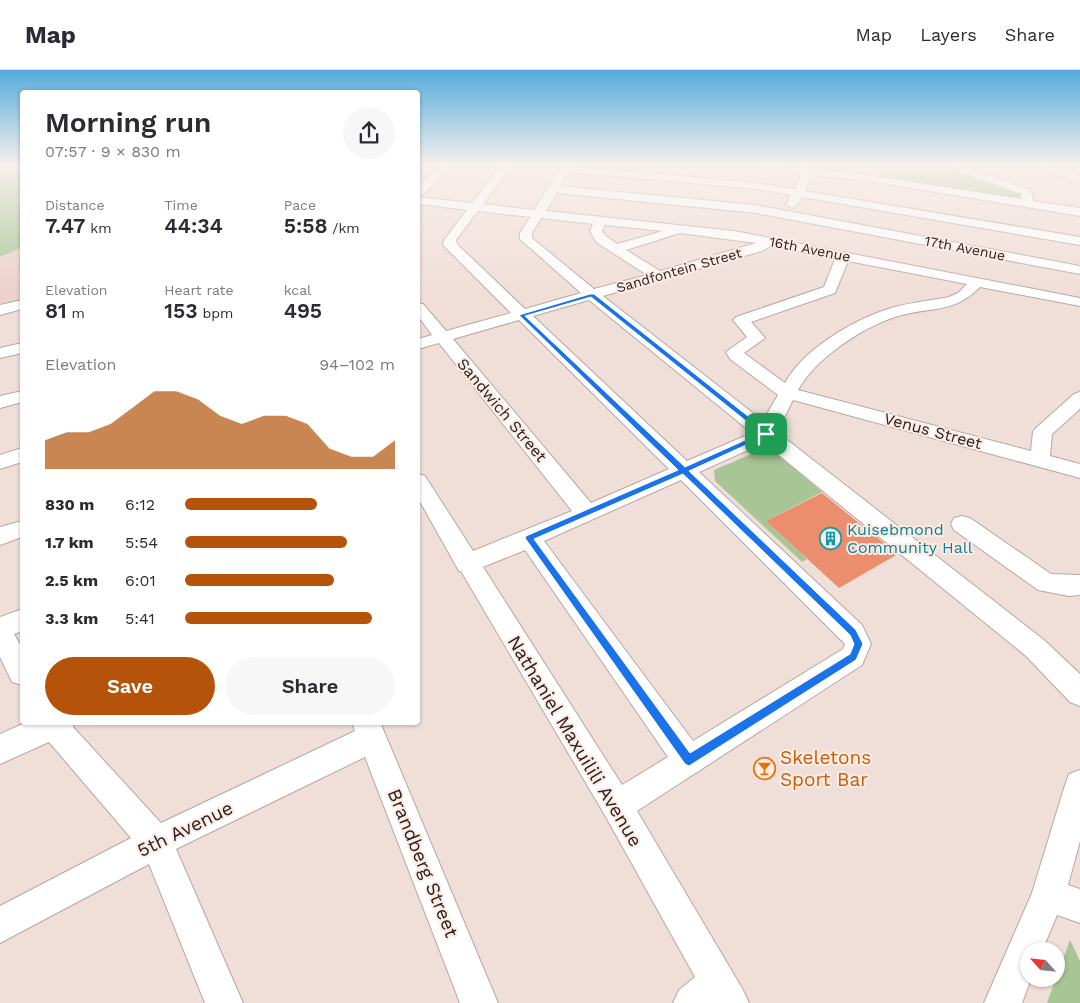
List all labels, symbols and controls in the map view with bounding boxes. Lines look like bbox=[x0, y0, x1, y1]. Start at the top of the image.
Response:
text: Map bbox=[25, 21, 76, 49]
text: Map bbox=[855, 24, 892, 45]
text: Layers bbox=[920, 24, 977, 45]
text: Share bbox=[1005, 24, 1055, 45]
text: Morning run bbox=[45, 106, 211, 139]
button: share bbox=[343, 107, 395, 159]
text: 07:57 · 9 × 830 m bbox=[45, 142, 181, 161]
text: Distance bbox=[45, 197, 105, 213]
text: Time bbox=[164, 197, 198, 213]
text: Pace bbox=[284, 197, 316, 213]
text: 7.47 bbox=[45, 213, 86, 238]
text: 44:34 bbox=[164, 213, 223, 238]
text: 5:58 bbox=[284, 213, 327, 238]
text: km bbox=[86, 220, 112, 236]
text: /km bbox=[327, 220, 360, 236]
street label: 17th Avenue bbox=[923, 232, 1007, 264]
street label: 16th Avenue bbox=[768, 233, 852, 265]
street label: Sandfontein Street bbox=[614, 244, 744, 296]
text: Elevation bbox=[45, 282, 108, 298]
text: Heart rate bbox=[164, 282, 234, 298]
text: kcal bbox=[284, 282, 311, 298]
text: 81 bbox=[45, 298, 67, 323]
text: 153 bbox=[164, 298, 198, 323]
text: 495 bbox=[284, 298, 322, 323]
text: m bbox=[67, 305, 85, 321]
text: bpm bbox=[198, 305, 233, 321]
street label: Sandwich Street bbox=[453, 354, 551, 466]
text: Elevation bbox=[45, 355, 116, 374]
text: 94–102 m bbox=[319, 355, 395, 374]
street label: Venus Street bbox=[882, 409, 984, 453]
pin bbox=[745, 413, 787, 455]
icon: arrive bbox=[752, 420, 780, 448]
text: 830 m bbox=[45, 495, 94, 514]
text: 6:12 bbox=[125, 495, 155, 514]
place label: Kuisebmond Community Hall bbox=[847, 520, 973, 557]
building icon: Kuisebmond Community Hall bbox=[819, 526, 843, 550]
text: 1.7 km bbox=[45, 533, 94, 552]
text: 5:54 bbox=[125, 533, 158, 552]
text: 2.5 km bbox=[45, 571, 98, 590]
text: 6:01 bbox=[125, 571, 156, 590]
text: 3.3 km bbox=[45, 609, 98, 628]
text: 5:41 bbox=[125, 609, 155, 628]
street label: Nathaniel Maxuilili Avenue bbox=[503, 631, 647, 851]
button: Save bbox=[45, 657, 215, 715]
button: Share bbox=[225, 657, 395, 715]
place label: Skeletons Sport Bar bbox=[780, 746, 871, 791]
bar icon: Skeletons Sport Bar bbox=[752, 756, 776, 780]
street label: Brandberg Street bbox=[383, 785, 463, 941]
street label: 5th Avenue bbox=[133, 796, 237, 862]
north arrow bbox=[1020, 942, 1065, 988]
map controls bbox=[1020, 942, 1065, 987]

